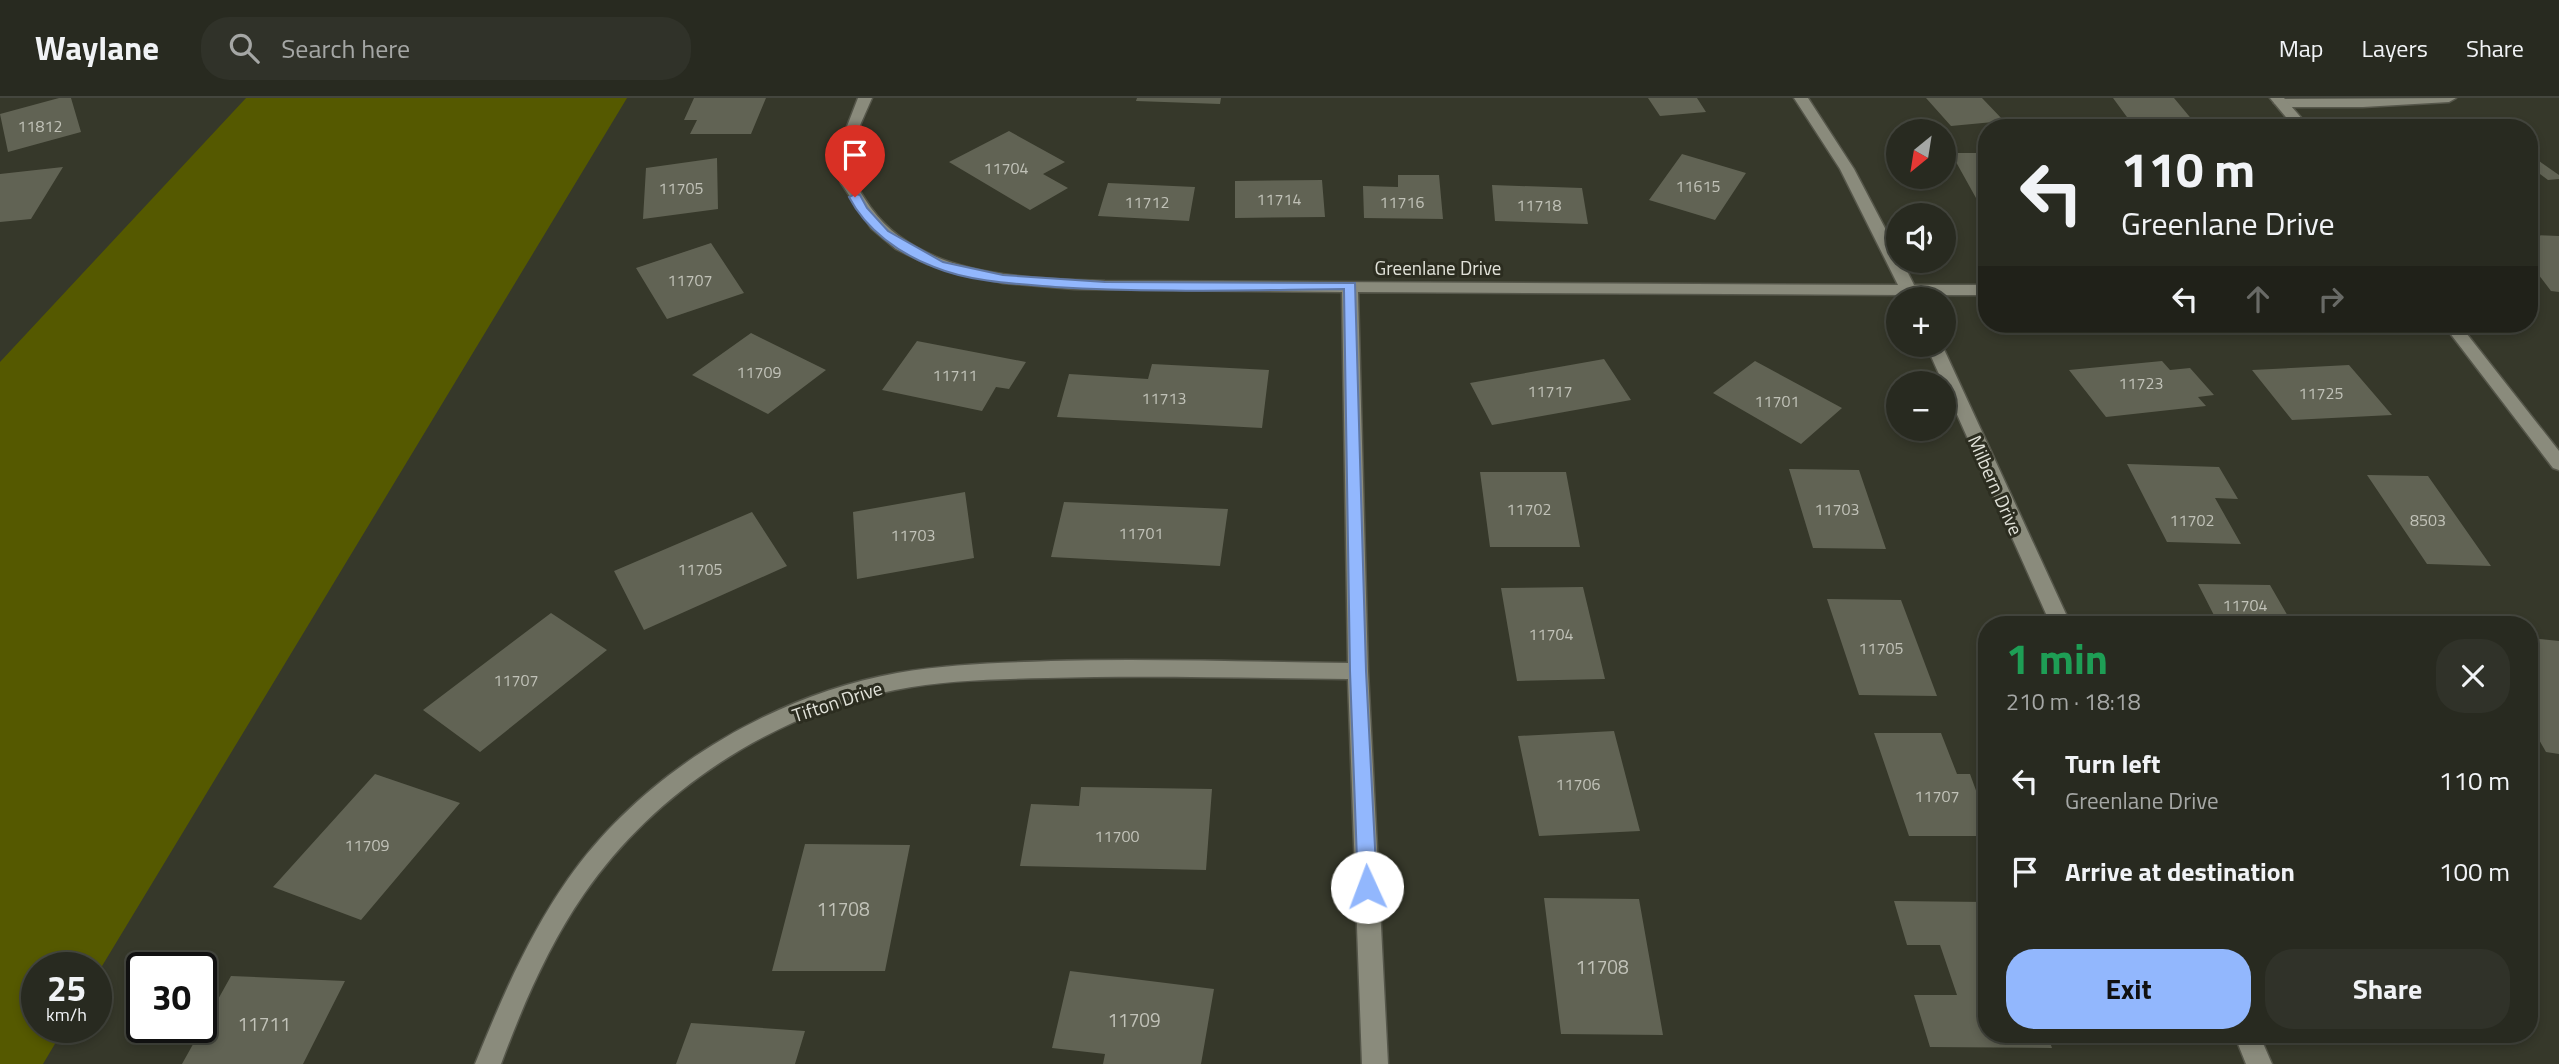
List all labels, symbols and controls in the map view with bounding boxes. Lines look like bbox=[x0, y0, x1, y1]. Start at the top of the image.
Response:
search box bbox=[201, 17, 691, 80]
text: Waylane bbox=[35, 23, 159, 73]
icon: search bbox=[225, 29, 263, 67]
text: Search here bbox=[281, 29, 410, 68]
text: Map bbox=[2279, 30, 2324, 66]
text: Layers bbox=[2362, 30, 2428, 66]
text: Share bbox=[2466, 30, 2524, 66]
house number: 11812 bbox=[18, 114, 62, 138]
north arrow bbox=[1886, 119, 1956, 189]
map controls bbox=[1886, 119, 1956, 441]
pin bbox=[825, 125, 885, 197]
text: 110 m bbox=[2121, 131, 2255, 206]
icon: arrive bbox=[836, 136, 874, 174]
icon: left bbox=[2006, 147, 2097, 238]
house number: 11704 bbox=[984, 156, 1028, 180]
house number: 11615 bbox=[1676, 174, 1720, 198]
house number: 11705 bbox=[659, 176, 703, 200]
house number: 11714 bbox=[1257, 187, 1301, 211]
house number: 11712 bbox=[1125, 190, 1169, 214]
house number: 11716 bbox=[1380, 190, 1424, 214]
house number: 11718 bbox=[1517, 193, 1561, 217]
text: Greenlane Drive bbox=[2121, 199, 2335, 247]
button: sound bbox=[1886, 203, 1956, 273]
street label: Greenlane Drive bbox=[1375, 253, 1501, 282]
house number: 11707 bbox=[668, 268, 712, 292]
icon: left bbox=[2166, 280, 2204, 318]
icon: ahead bbox=[2239, 280, 2277, 318]
icon: right bbox=[2312, 280, 2350, 318]
button: + bbox=[1886, 287, 1956, 357]
house number: 11709 bbox=[737, 360, 781, 384]
house number: 11711 bbox=[933, 363, 977, 387]
button: − bbox=[1886, 371, 1956, 441]
house number: 11723 bbox=[2119, 371, 2163, 395]
house number: 11717 bbox=[1528, 379, 1572, 403]
house number: 11725 bbox=[2299, 381, 2343, 405]
house number: 11713 bbox=[1142, 386, 1186, 410]
house number: 11701 bbox=[1755, 389, 1799, 413]
street label: Milbern Drive bbox=[1961, 430, 2031, 540]
house number: 11702 bbox=[1507, 497, 1551, 521]
house number: 11703 bbox=[1815, 497, 1859, 521]
house number: 11702 bbox=[2170, 508, 2214, 532]
house number: 8503 bbox=[2410, 508, 2446, 532]
house number: 11701 bbox=[1119, 521, 1163, 545]
house number: 11703 bbox=[891, 523, 935, 547]
house number: 11705 bbox=[678, 557, 722, 581]
house number: 11704 bbox=[2223, 593, 2267, 617]
house number: 11704 bbox=[1529, 622, 1573, 646]
text: 1 min bbox=[2006, 626, 2108, 690]
house number: 11705 bbox=[1859, 636, 1903, 660]
button: close bbox=[2436, 639, 2510, 713]
house number: 11707 bbox=[494, 668, 538, 692]
street label: Tifton Drive bbox=[788, 673, 886, 729]
text: 210 m · 18:18 bbox=[2006, 684, 2141, 719]
text: Turn left bbox=[2065, 744, 2160, 783]
text: 110 m bbox=[2439, 761, 2510, 800]
icon: left bbox=[2006, 762, 2044, 800]
house number: 11706 bbox=[1556, 772, 1600, 796]
text: Greenlane Drive bbox=[2065, 783, 2219, 818]
house number: 11707 bbox=[1915, 784, 1959, 808]
house number: 11700 bbox=[1095, 824, 1139, 848]
house number: 11709 bbox=[345, 833, 389, 857]
position arrow bbox=[1330, 850, 1404, 924]
text: Arrive at destination bbox=[2065, 852, 2295, 891]
text: 100 m bbox=[2439, 852, 2510, 891]
icon: arrive bbox=[2006, 853, 2044, 891]
house number: 11708 bbox=[816, 894, 870, 923]
button: Exit bbox=[2006, 949, 2251, 1029]
button: Share bbox=[2265, 949, 2510, 1029]
speed limit sign: 30 bbox=[126, 952, 217, 1043]
house number: 11708 bbox=[1575, 952, 1629, 981]
text: 25 bbox=[47, 961, 86, 1015]
text: km/h bbox=[46, 1001, 87, 1028]
house number: 11709 bbox=[1107, 1005, 1161, 1034]
house number: 11711 bbox=[237, 1009, 291, 1038]

